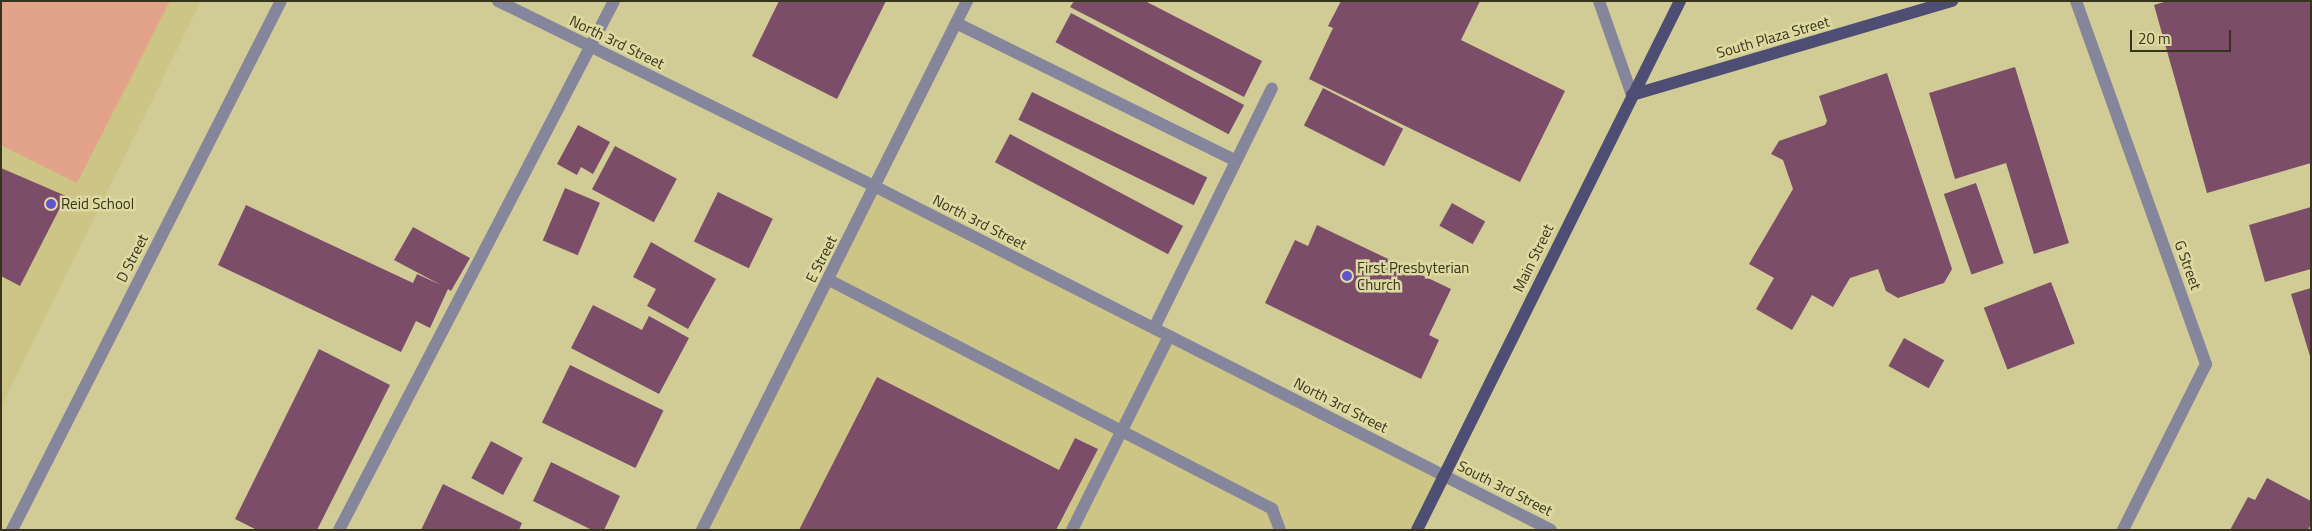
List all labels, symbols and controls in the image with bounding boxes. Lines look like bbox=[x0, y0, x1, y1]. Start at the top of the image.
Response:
street label: North 3rd Street bbox=[567, 11, 667, 73]
street label: South Plaza Street bbox=[1714, 12, 1832, 62]
scale bar bbox=[2132, 20, 2233, 52]
text: 20 m bbox=[2138, 27, 2171, 50]
street label: North 3rd Street bbox=[930, 191, 1030, 253]
place label: Reid School bbox=[61, 195, 134, 213]
marker: Reid School bbox=[45, 198, 57, 210]
street label: Main Street bbox=[1509, 221, 1557, 295]
street label: D Street bbox=[112, 231, 152, 285]
street label: E Street bbox=[802, 233, 840, 285]
street label: G Street bbox=[2171, 238, 2205, 292]
place label: First Presbyterian Church bbox=[1357, 258, 1469, 293]
marker: First Presbyterian Church bbox=[1341, 270, 1353, 282]
street label: North 3rd Street bbox=[1291, 374, 1391, 436]
street label: South 3rd Street bbox=[1455, 456, 1555, 520]

